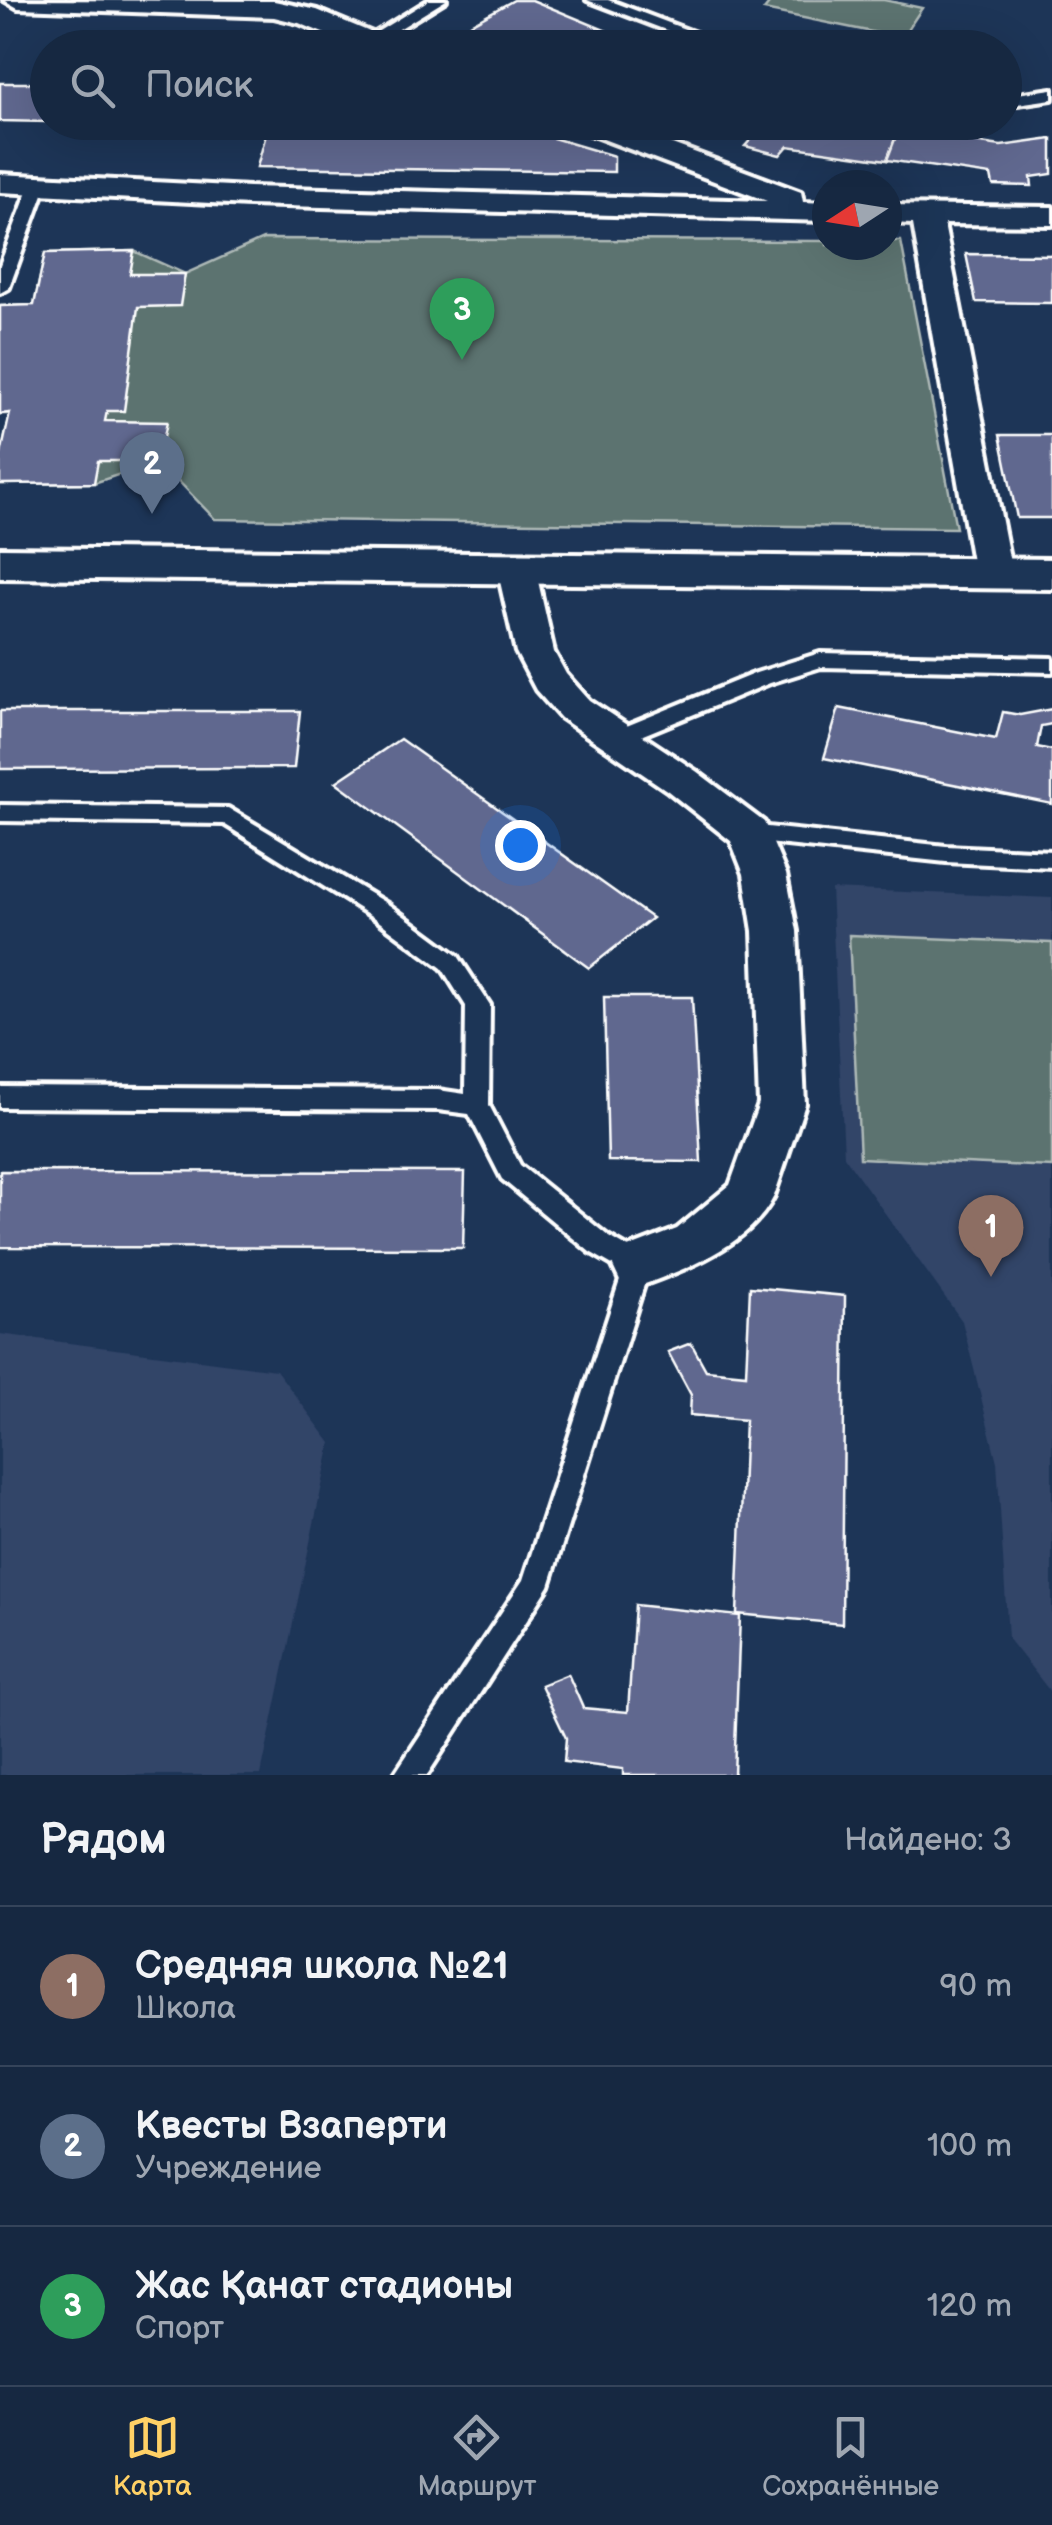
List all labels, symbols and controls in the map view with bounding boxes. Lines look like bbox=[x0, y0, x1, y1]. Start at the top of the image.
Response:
search box bbox=[30, 30, 1022, 140]
icon: search bbox=[65, 58, 120, 113]
text: Поиск bbox=[145, 63, 253, 108]
north arrow bbox=[812, 170, 902, 260]
pin: 3 bbox=[430, 278, 494, 360]
pin: 2 bbox=[120, 432, 184, 514]
your location bbox=[495, 820, 546, 871]
pin: 1 bbox=[958, 1194, 1024, 1277]
text: Рядом bbox=[40, 1815, 167, 1866]
text: Найдено: 3 bbox=[844, 1821, 1012, 1860]
text: Средняя школа №21 bbox=[135, 1944, 509, 1989]
text: 1 bbox=[66, 1967, 79, 2006]
text: 90 m bbox=[940, 1967, 1012, 2006]
text: Школа bbox=[135, 1989, 236, 2028]
text: Квесты Взаперти bbox=[135, 2104, 447, 2149]
text: 2 bbox=[63, 2127, 82, 2166]
text: 100 m bbox=[927, 2127, 1012, 2166]
text: Учреждение bbox=[135, 2149, 322, 2188]
text: Жас Қанат стадионы bbox=[135, 2264, 513, 2309]
text: 3 bbox=[63, 2287, 82, 2326]
text: 120 m bbox=[927, 2287, 1012, 2326]
text: Спорт bbox=[135, 2309, 224, 2348]
tab: Карта bbox=[113, 2410, 192, 2503]
tab: Маршрут bbox=[417, 2410, 537, 2503]
tab: Сохранённые bbox=[762, 2410, 939, 2503]

